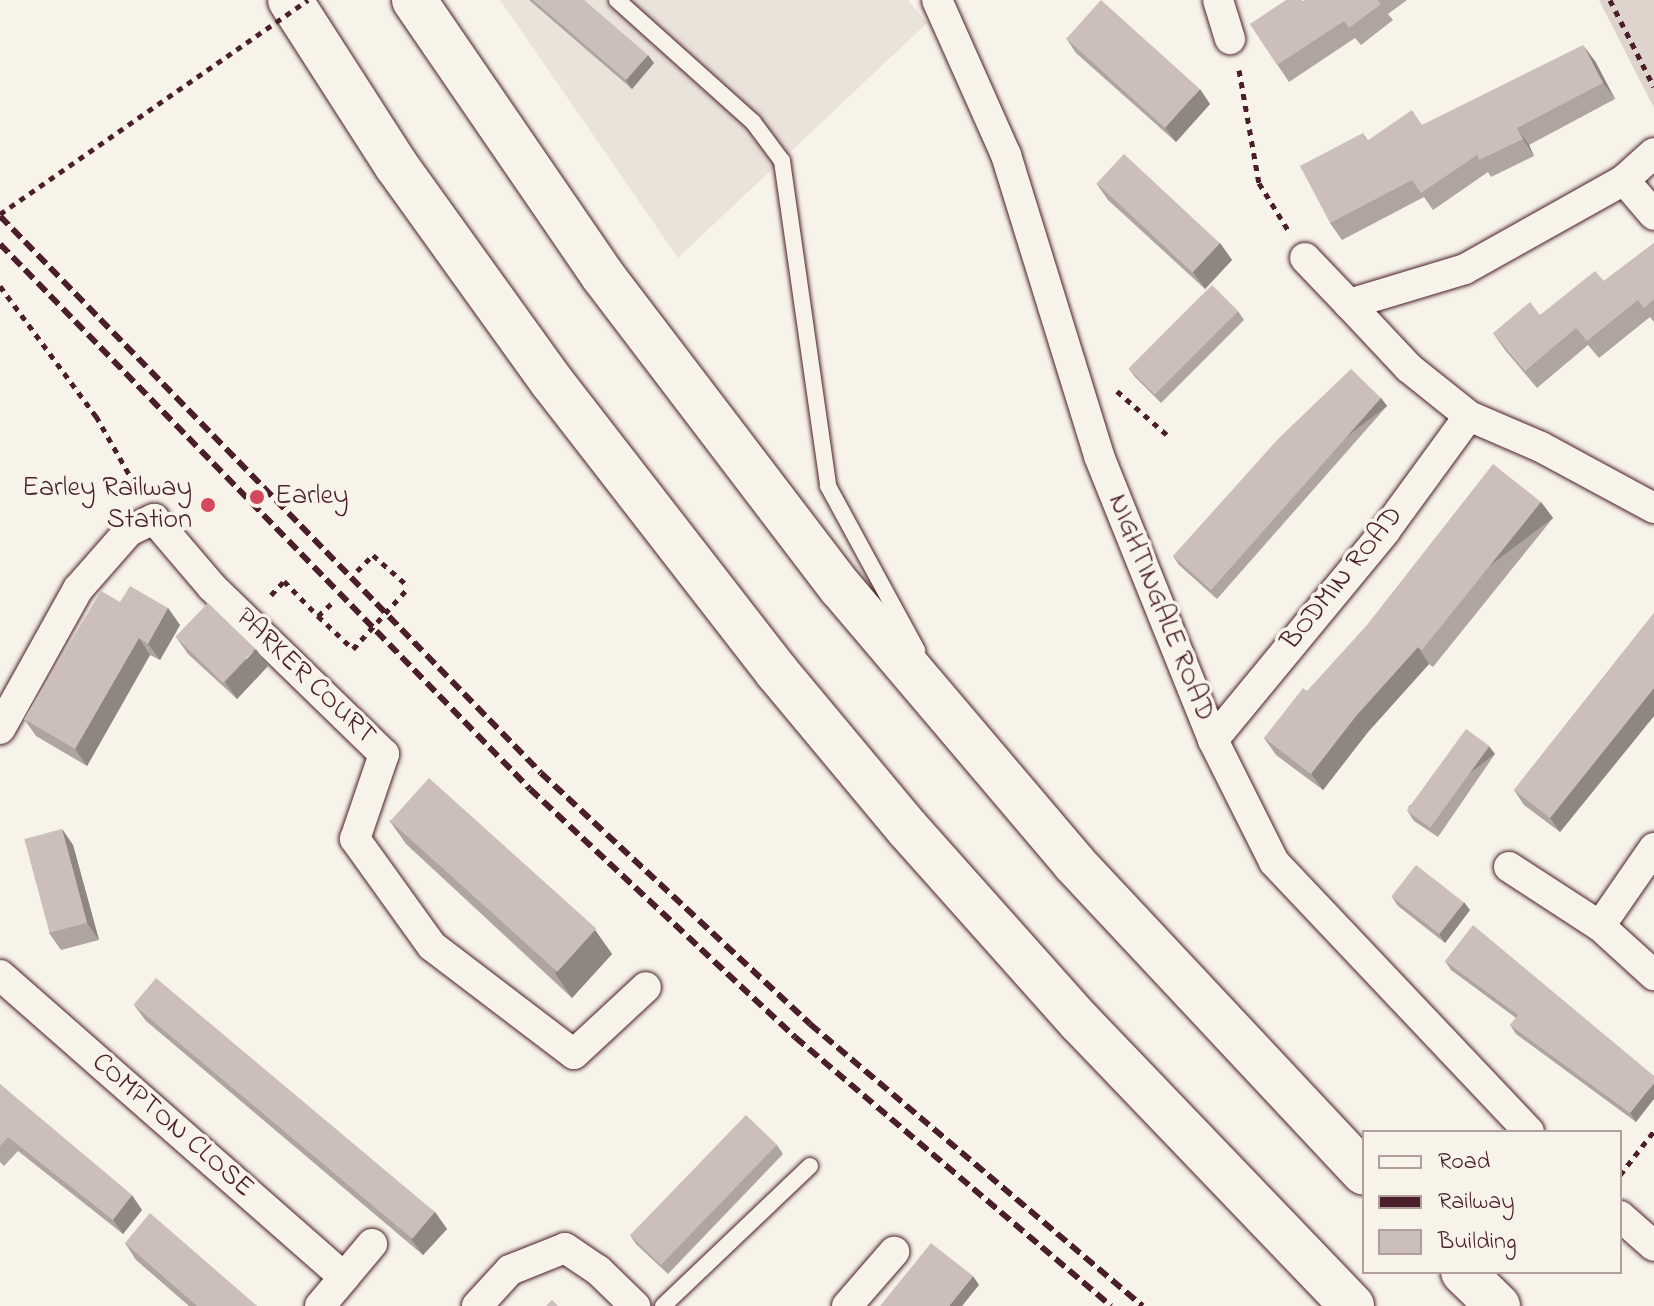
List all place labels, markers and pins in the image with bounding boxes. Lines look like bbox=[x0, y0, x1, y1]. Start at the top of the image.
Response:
place label: Earley Railway Station bbox=[22, 472, 192, 538]
place label: Earley bbox=[275, 480, 349, 514]
marker: Earley bbox=[246, 486, 268, 508]
marker: Earley Railway Station bbox=[199, 496, 217, 514]

